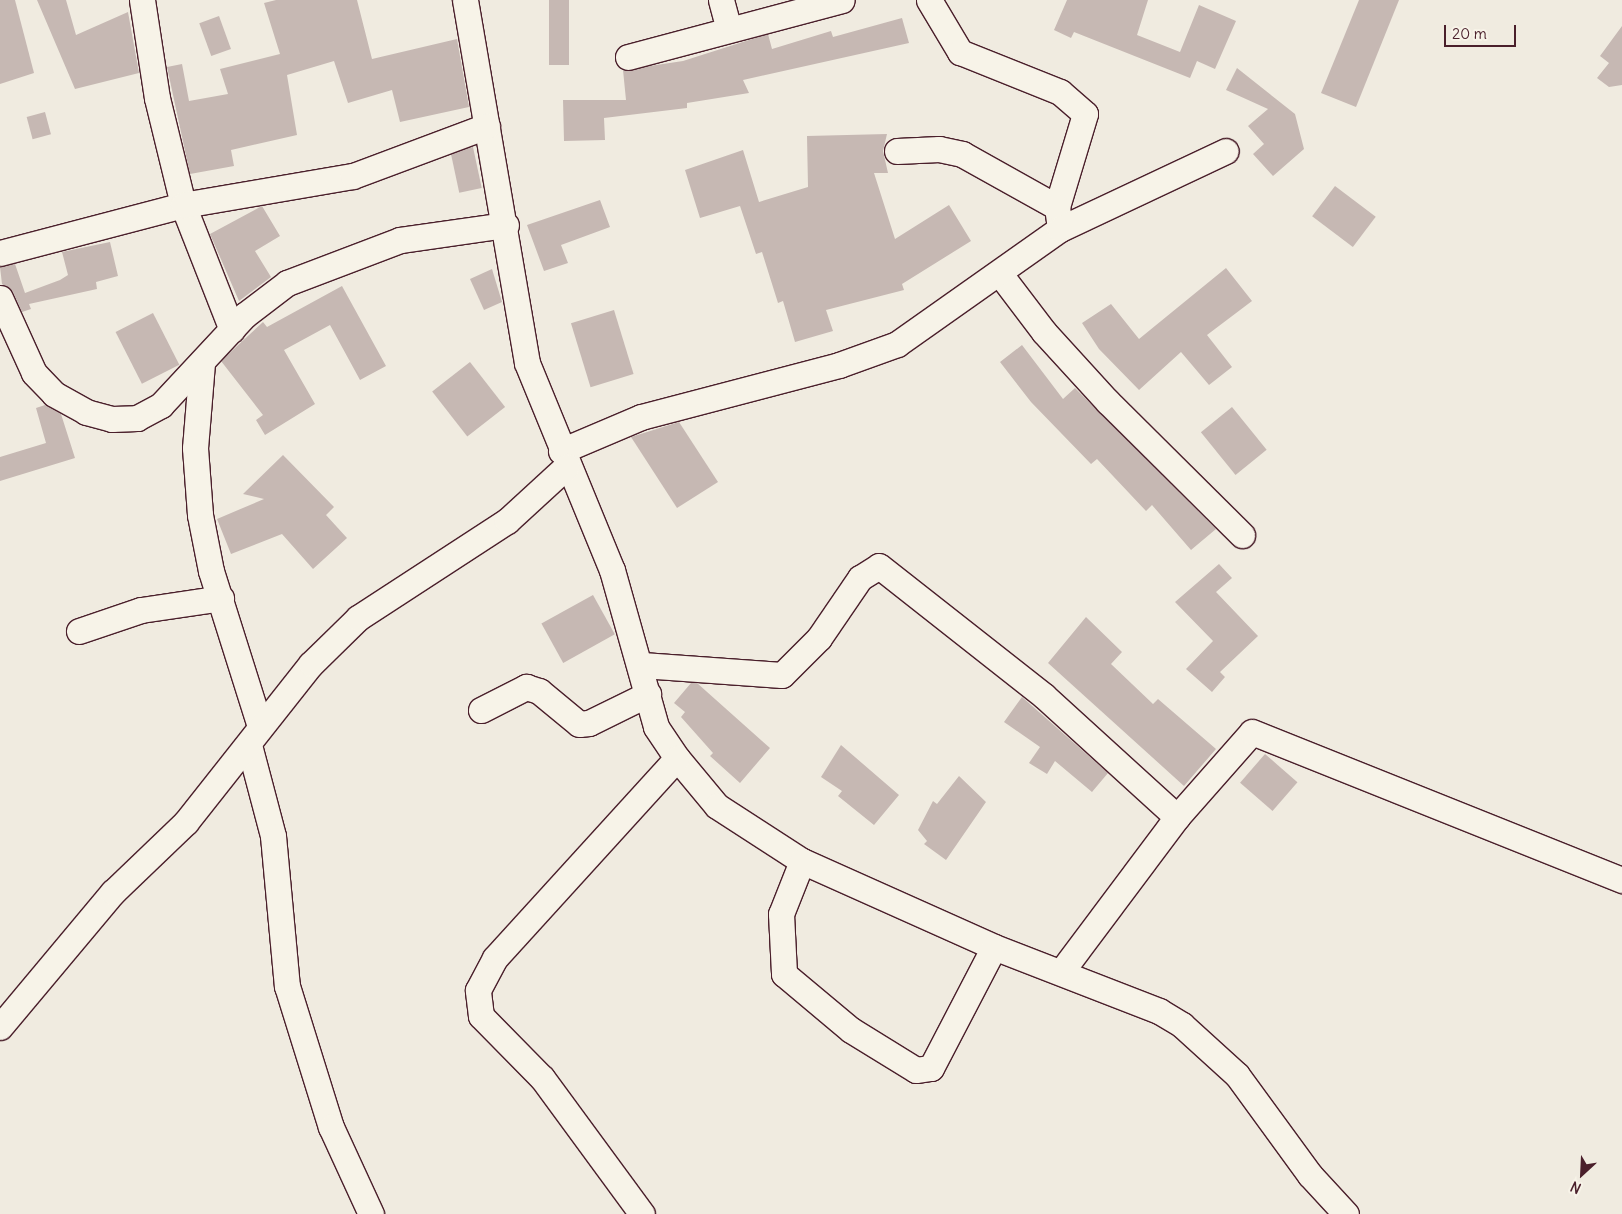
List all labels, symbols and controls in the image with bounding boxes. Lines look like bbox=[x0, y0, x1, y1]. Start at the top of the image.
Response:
scale bar bbox=[1447, 15, 1520, 47]
text: 20 m bbox=[1452, 24, 1487, 43]
north arrow bbox=[1557, 1149, 1607, 1199]
text: N bbox=[1567, 1177, 1584, 1198]

